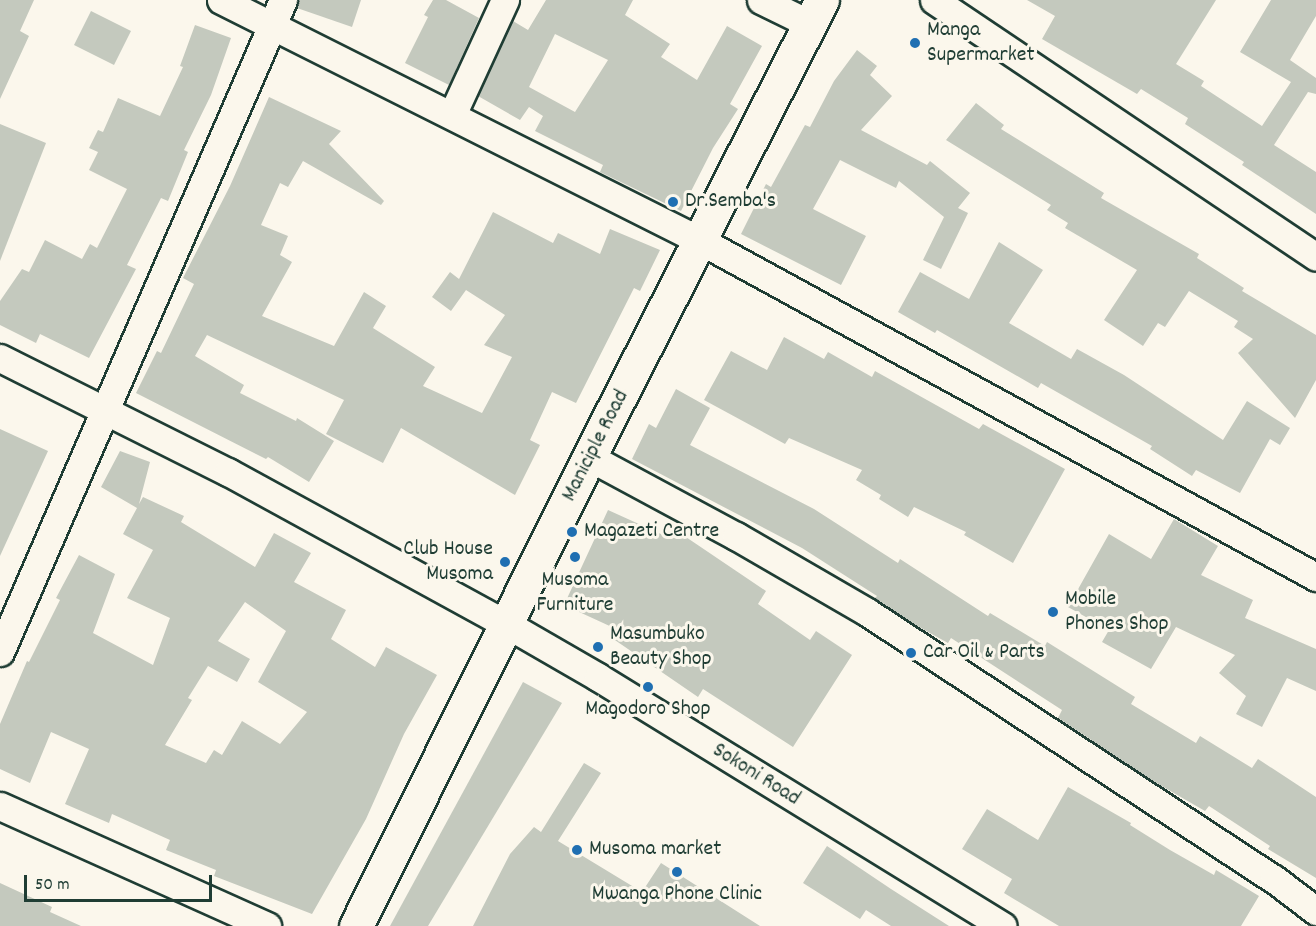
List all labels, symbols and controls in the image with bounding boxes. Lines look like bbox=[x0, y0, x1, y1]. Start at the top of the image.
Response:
place label: Manga Supermarket bbox=[927, 17, 1035, 68]
marker: Manga Supermarket bbox=[908, 36, 922, 50]
place label: Dr.Semba's bbox=[685, 189, 776, 215]
marker: Dr.Semba's bbox=[666, 195, 680, 209]
street label: Maniciple Road bbox=[557, 386, 635, 506]
place label: Magazeti Centre bbox=[584, 519, 719, 545]
marker: Magazeti Centre bbox=[565, 525, 579, 539]
place label: Club House Musoma bbox=[403, 536, 493, 588]
marker: Musoma Furniture bbox=[568, 550, 582, 564]
marker: Club House Musoma bbox=[498, 555, 512, 569]
place label: Musoma Furniture bbox=[536, 567, 614, 618]
place label: Mobile Phones Shop bbox=[1065, 586, 1169, 638]
marker: Mobile Phones Shop bbox=[1046, 605, 1060, 619]
place label: Masumbuko Beauty Shop bbox=[610, 621, 712, 672]
marker: Masumbuko Beauty Shop bbox=[591, 640, 605, 654]
place label: Car Oil & Parts bbox=[923, 640, 1045, 666]
marker: Car Oil & Parts bbox=[904, 646, 918, 660]
marker: Magodoro Shop bbox=[641, 680, 655, 694]
place label: Magodoro Shop bbox=[585, 697, 711, 723]
street label: Sokoni Road bbox=[707, 738, 805, 812]
place label: Musoma market bbox=[589, 837, 721, 863]
marker: Musoma market bbox=[570, 843, 584, 857]
scale bar bbox=[27, 863, 214, 901]
marker: Mwanga Phone Clinic bbox=[670, 865, 684, 879]
text: 50 m bbox=[35, 873, 70, 898]
place label: Mwanga Phone Clinic bbox=[592, 882, 762, 908]

